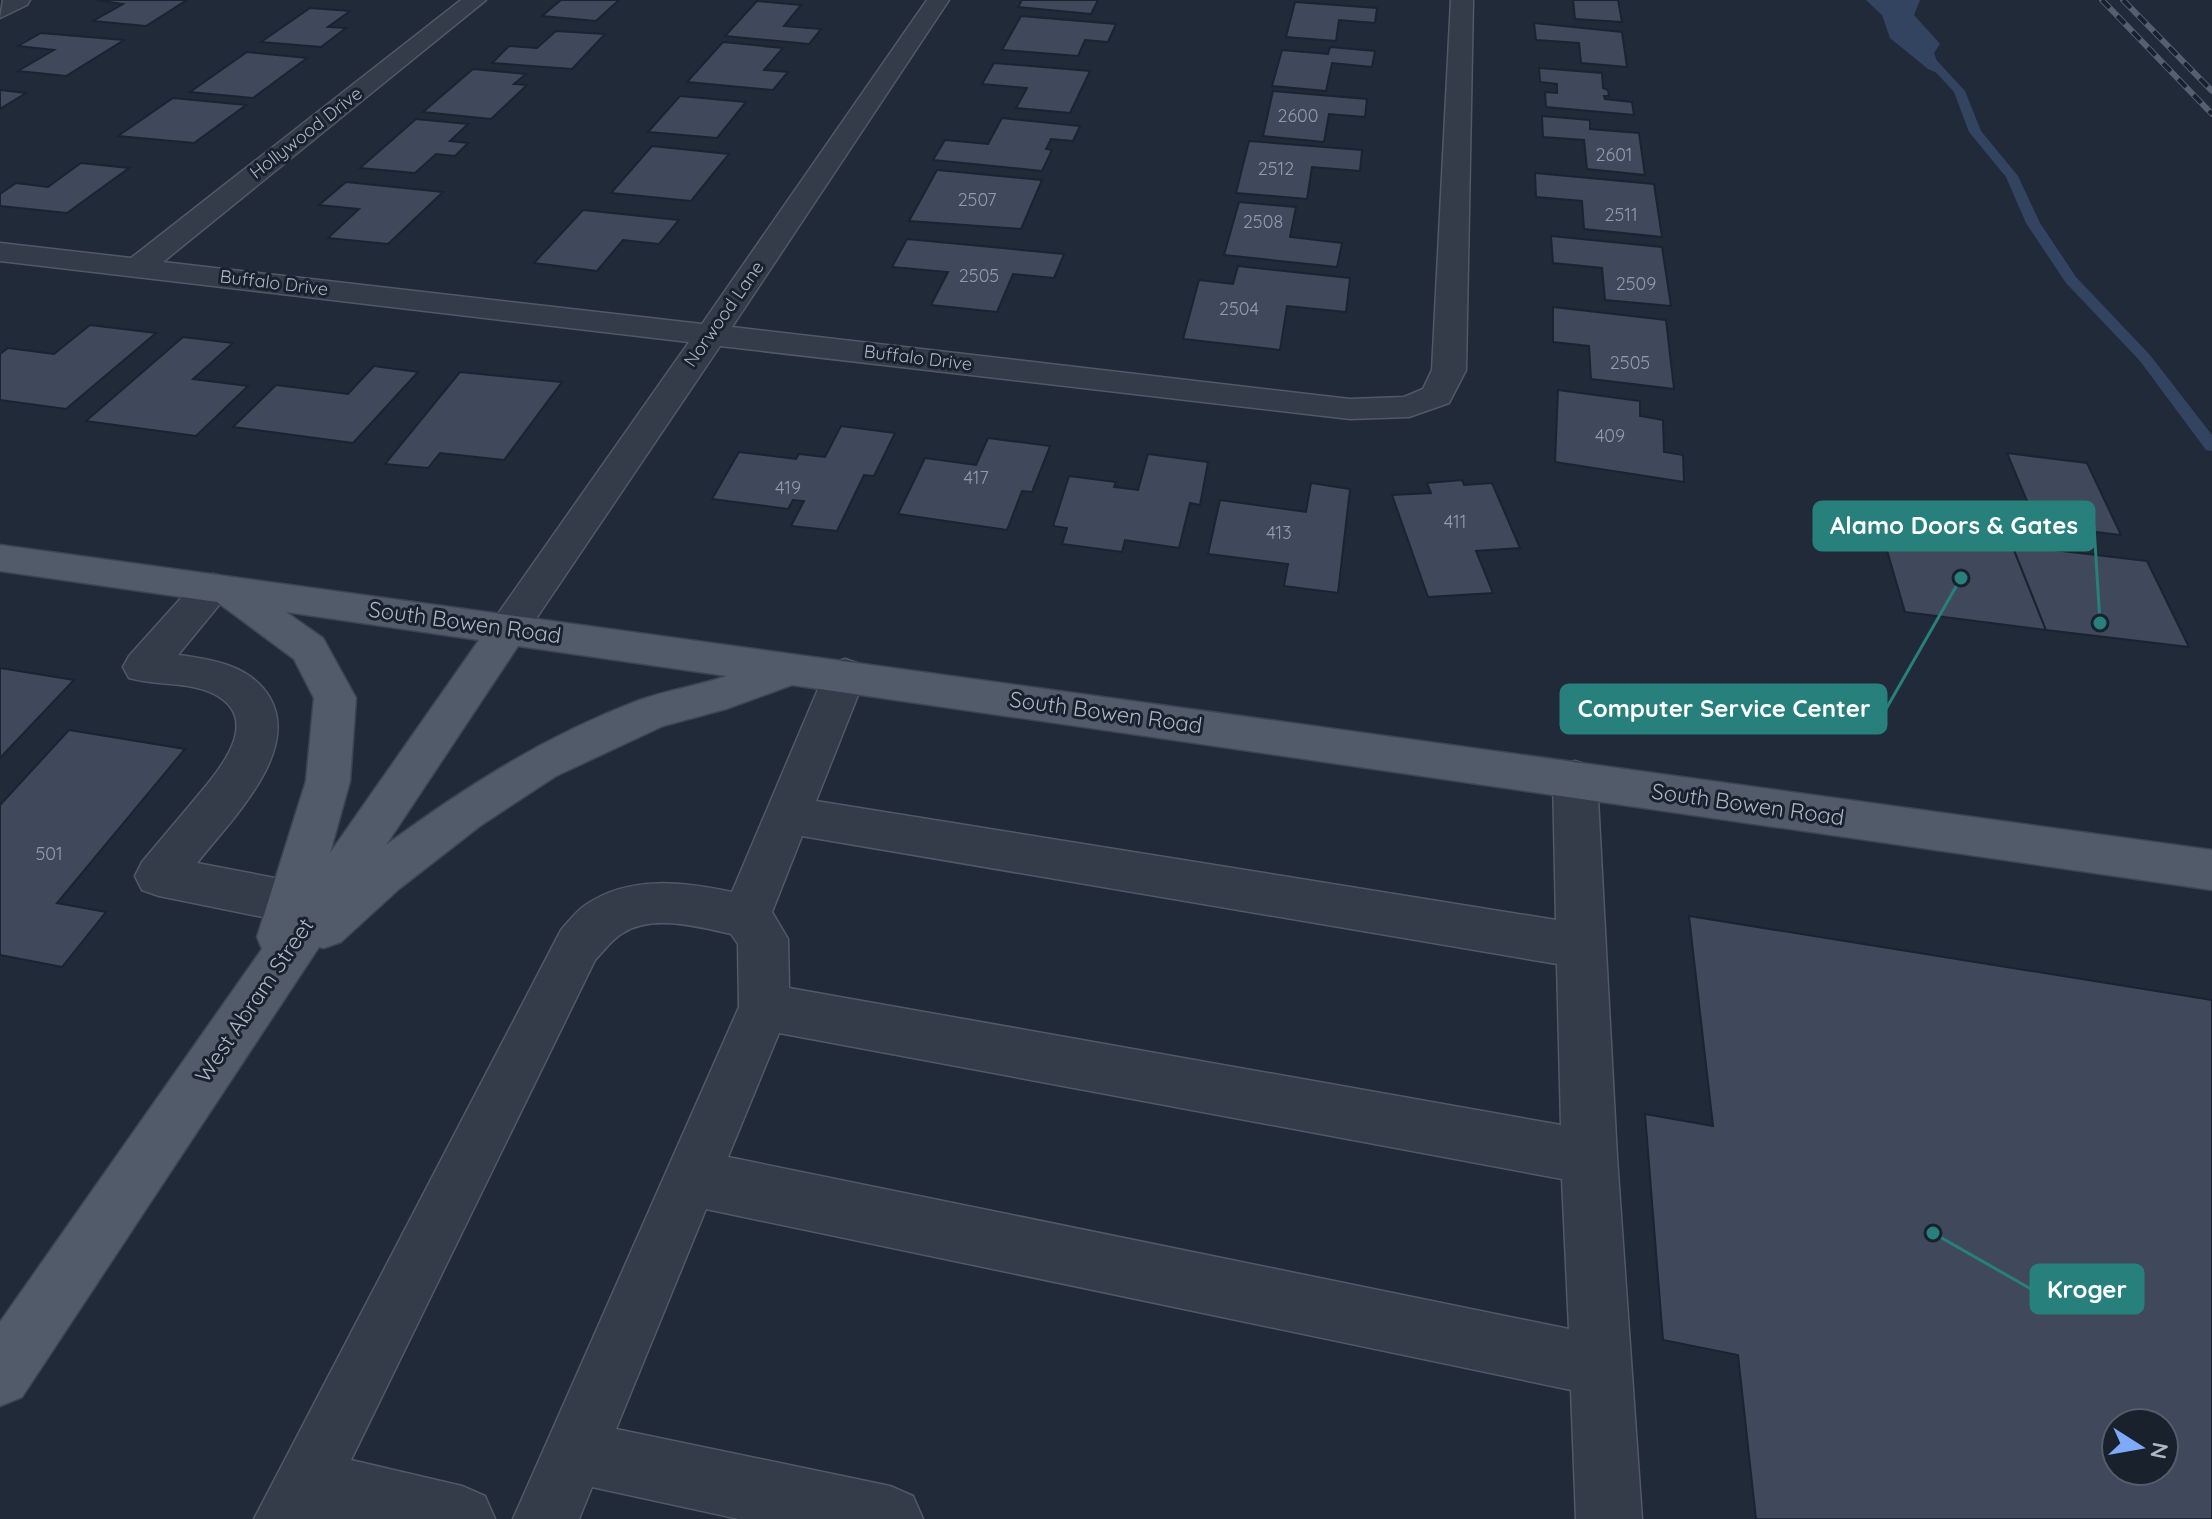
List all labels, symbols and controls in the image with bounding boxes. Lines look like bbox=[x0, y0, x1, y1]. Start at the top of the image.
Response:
street label: Hollywood Drive bbox=[245, 82, 367, 184]
house number: 2600 bbox=[1277, 104, 1319, 127]
house number: 2601 bbox=[1595, 143, 1633, 166]
house number: 2512 bbox=[1258, 157, 1294, 180]
house number: 2507 bbox=[958, 188, 996, 211]
house number: 2511 bbox=[1604, 203, 1638, 226]
house number: 2508 bbox=[1243, 210, 1283, 233]
street label: Norwood Lane bbox=[679, 256, 769, 371]
street label: Buffalo Drive bbox=[219, 264, 330, 301]
house number: 2505 bbox=[959, 264, 999, 287]
house number: 2509 bbox=[1616, 272, 1656, 295]
house number: 2504 bbox=[1219, 297, 1259, 320]
street label: Buffalo Drive bbox=[863, 339, 974, 376]
house number: 2505 bbox=[1610, 351, 1650, 374]
house number: 409 bbox=[1595, 424, 1625, 447]
house number: 417 bbox=[963, 466, 989, 489]
house number: 419 bbox=[775, 476, 801, 499]
callout: Alamo Doors & Gates bbox=[1814, 502, 2094, 550]
house number: 411 bbox=[1444, 510, 1466, 533]
text: Alamo Doors & Gates bbox=[1830, 510, 2078, 540]
house number: 413 bbox=[1266, 521, 1292, 544]
street label: South Bowen Road bbox=[367, 595, 563, 649]
street label: South Bowen Road bbox=[1008, 685, 1204, 739]
callout: Computer Service Center bbox=[1561, 685, 1886, 733]
text: Computer Service Center bbox=[1578, 693, 1870, 723]
street label: South Bowen Road bbox=[1650, 777, 1846, 831]
house number: 501 bbox=[35, 842, 63, 865]
street label: West Abram Street bbox=[189, 912, 319, 1088]
callout: Kroger bbox=[2031, 1265, 2143, 1313]
text: Kroger bbox=[2047, 1274, 2127, 1304]
north arrow bbox=[2100, 1407, 2180, 1487]
text: N bbox=[2144, 1440, 2175, 1461]

